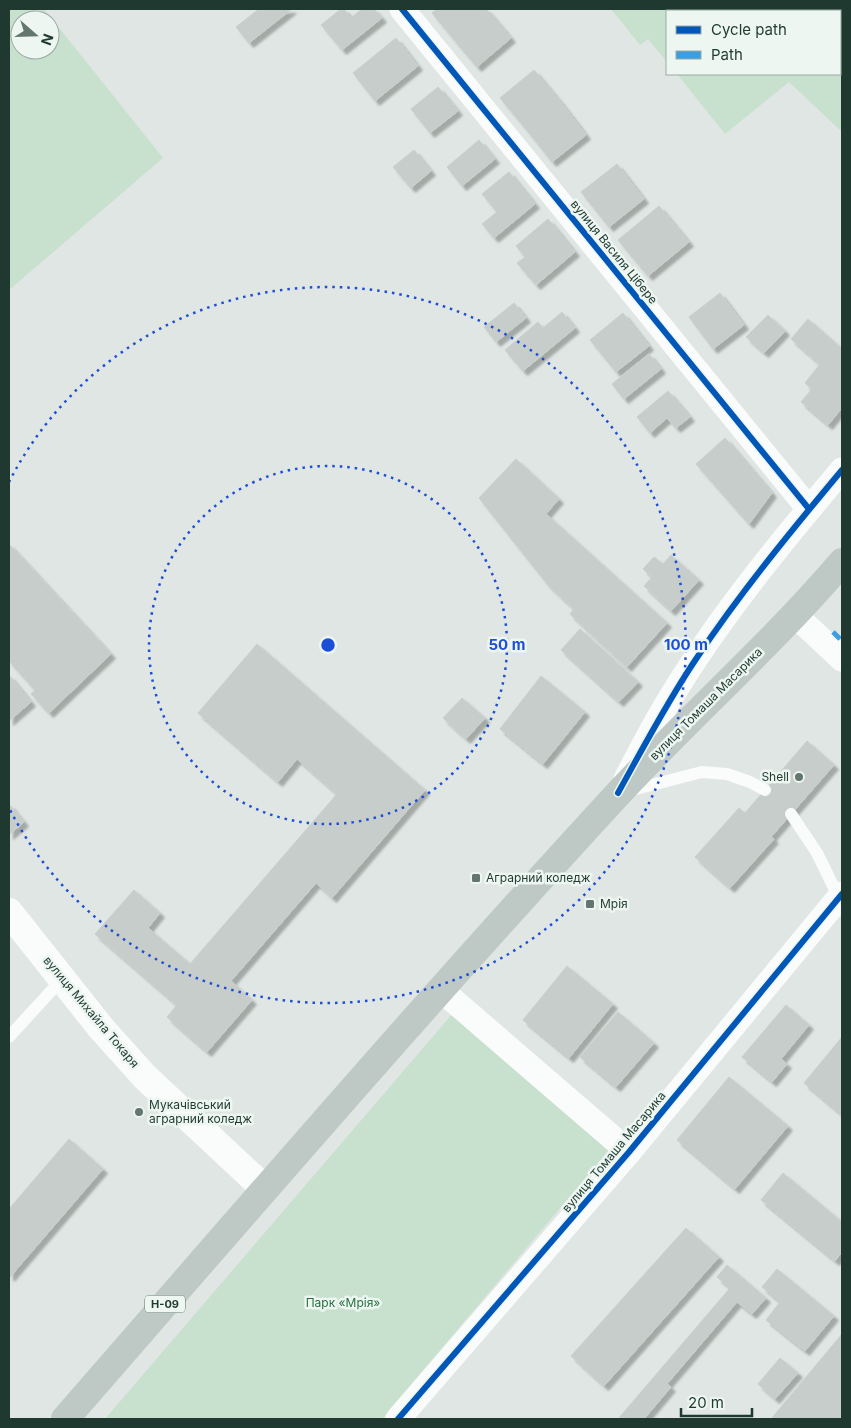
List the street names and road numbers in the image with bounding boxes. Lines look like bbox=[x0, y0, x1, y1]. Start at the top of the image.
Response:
street label: вулиця Василя Цібере bbox=[568, 197, 661, 307]
street label: вулиця Томаша Масарика bbox=[646, 644, 765, 763]
street label: вулиця Михайла Токаря bbox=[40, 953, 142, 1070]
street label: вулиця Томаша Масарика bbox=[559, 1088, 669, 1215]
road number: Н-09 bbox=[145, 1296, 185, 1312]

